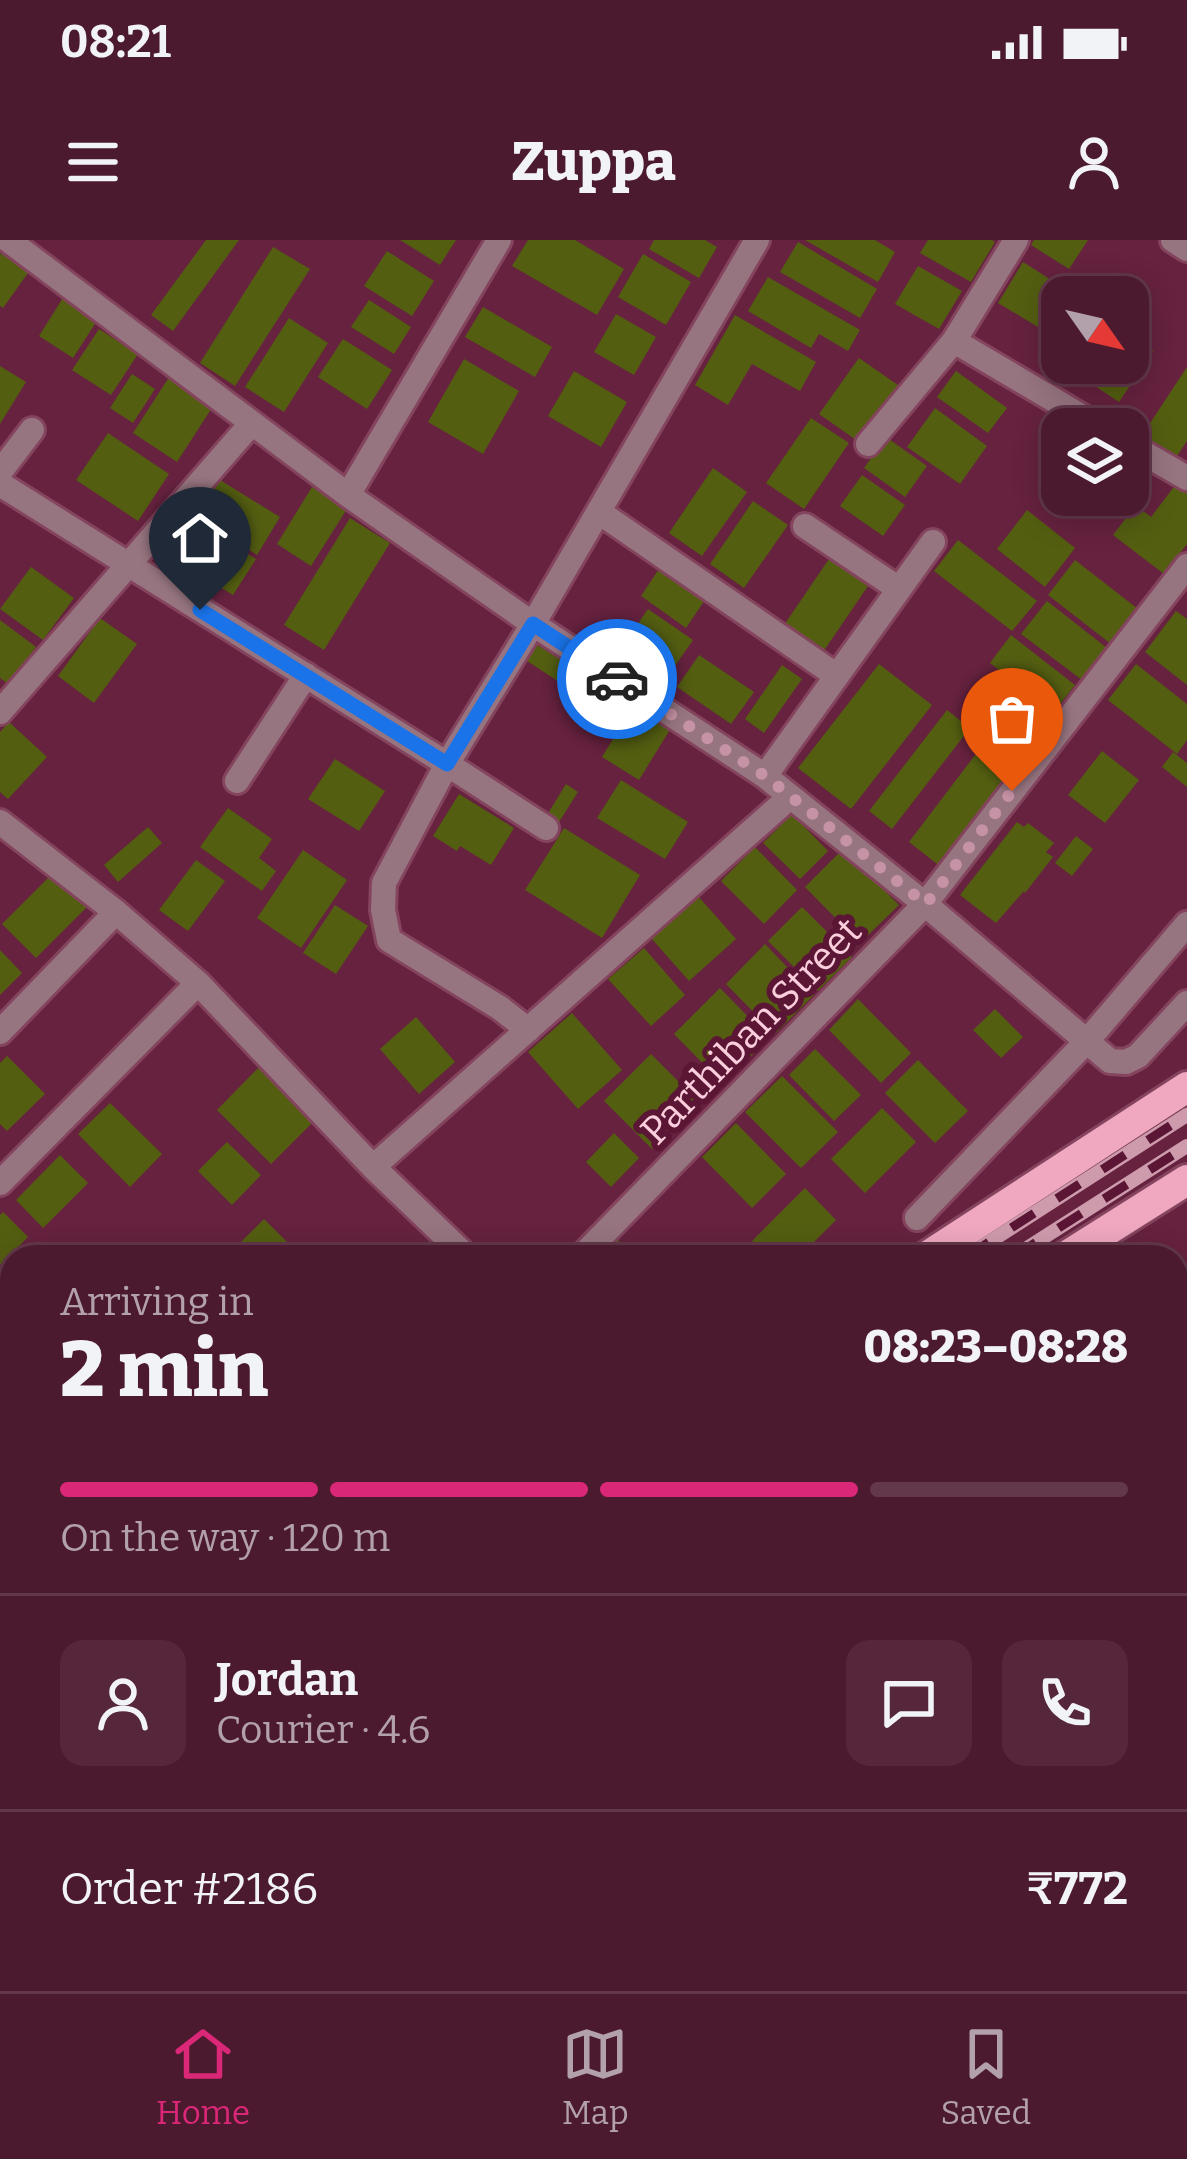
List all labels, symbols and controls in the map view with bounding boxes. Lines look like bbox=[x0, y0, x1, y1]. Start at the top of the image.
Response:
text: 08:21 bbox=[60, 15, 171, 69]
icon: menu bbox=[60, 129, 126, 195]
icon: person bbox=[1061, 129, 1127, 195]
text: Zuppa bbox=[511, 130, 676, 194]
north arrow bbox=[1041, 276, 1149, 384]
map controls bbox=[1041, 276, 1149, 516]
button: layers bbox=[1041, 408, 1149, 516]
pin bbox=[149, 487, 251, 610]
icon: home bbox=[167, 505, 233, 571]
courier bbox=[557, 619, 677, 739]
icon: car bbox=[584, 646, 650, 712]
pin bbox=[961, 668, 1063, 791]
icon: bag bbox=[979, 686, 1045, 752]
street label: Parthiban Street bbox=[631, 908, 871, 1154]
text: Arriving in bbox=[60, 1279, 254, 1325]
text: 08:23–08:28 bbox=[864, 1320, 1128, 1374]
text: 2 min bbox=[60, 1323, 269, 1417]
text: On the way · 120 m bbox=[60, 1515, 390, 1561]
button: person bbox=[60, 1640, 186, 1766]
button: chat bbox=[846, 1640, 972, 1766]
button: phone bbox=[1002, 1640, 1128, 1766]
text: Jordan bbox=[216, 1653, 358, 1707]
text: Courier · 4.6 bbox=[216, 1707, 431, 1753]
text: Order #2186 bbox=[60, 1862, 318, 1916]
text: ₹772 bbox=[1026, 1862, 1128, 1916]
tab: Home bbox=[156, 2021, 250, 2133]
tab: Map bbox=[562, 2021, 629, 2133]
tab: Saved bbox=[940, 2021, 1031, 2133]

